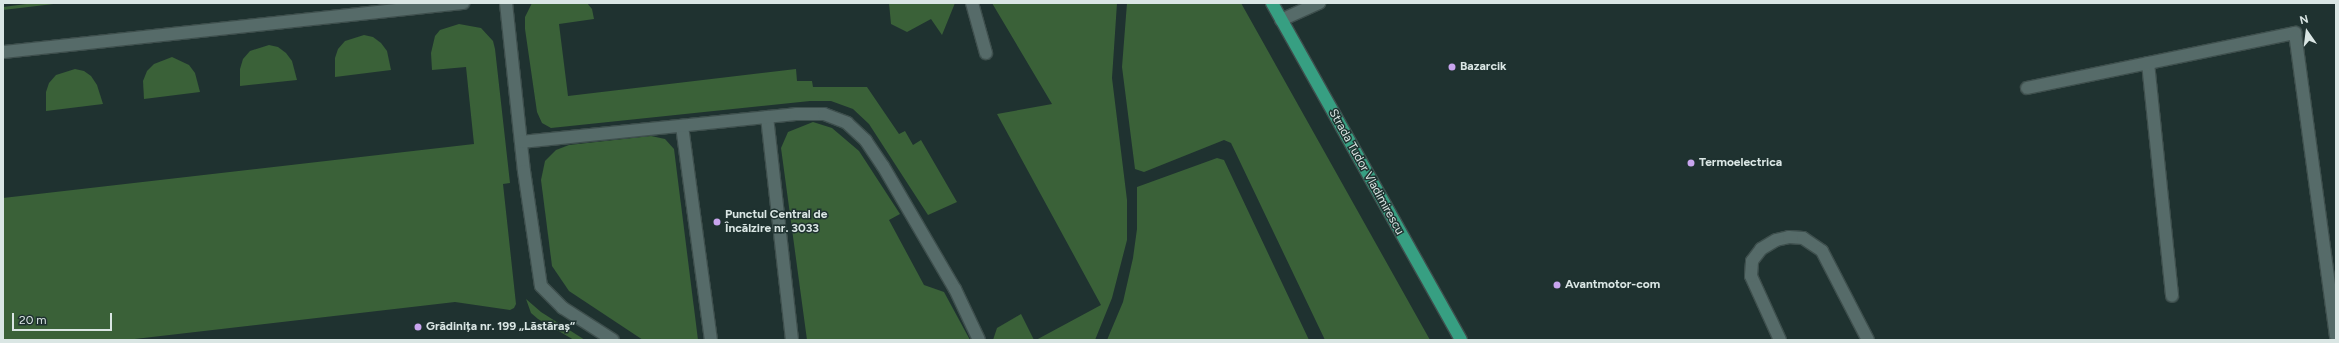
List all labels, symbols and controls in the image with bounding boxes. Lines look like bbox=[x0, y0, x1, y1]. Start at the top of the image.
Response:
north arrow bbox=[2287, 12, 2327, 52]
text: N bbox=[2298, 13, 2310, 27]
place label: Bazarcik bbox=[1460, 60, 1507, 74]
marker: Bazarcik bbox=[1447, 62, 1457, 72]
street label: Strada Tudor Vladimirescu bbox=[1325, 107, 1407, 237]
place label: Termoelectrica bbox=[1699, 156, 1782, 170]
marker: Termoelectrica bbox=[1686, 158, 1696, 168]
place label: Punctul Central de Încălzire nr. 3033 bbox=[725, 208, 827, 236]
marker: Punctul Central de Încălzire nr. 3033 bbox=[712, 217, 722, 227]
place label: Avantmotor-com bbox=[1565, 278, 1660, 292]
marker: Avantmotor-com bbox=[1552, 280, 1562, 290]
scale bar bbox=[14, 305, 114, 331]
text: 20 m bbox=[19, 313, 47, 327]
place label: Grădinița nr. 199 „Lăstăraș“ bbox=[426, 320, 575, 334]
marker: Grădinița nr. 199 „Lăstăraș“ bbox=[413, 322, 423, 332]

